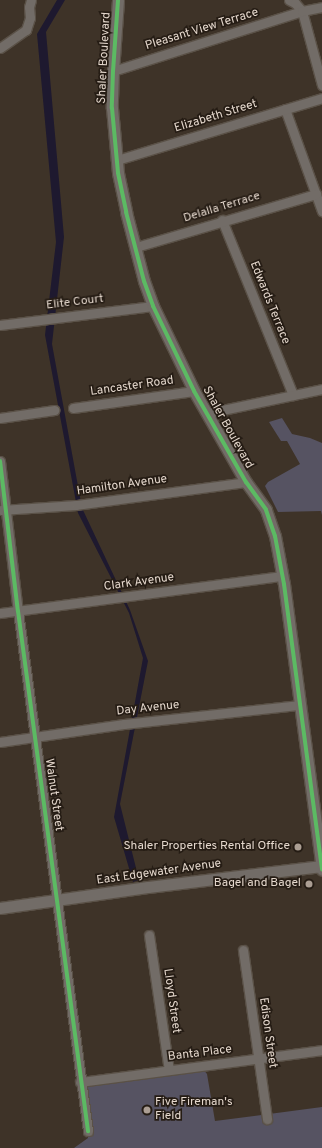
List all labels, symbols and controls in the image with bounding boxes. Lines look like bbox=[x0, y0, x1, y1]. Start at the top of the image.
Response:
street label: Pleasant View Terrace bbox=[143, 6, 261, 54]
street label: Shaler Boulevard bbox=[95, 12, 115, 104]
street label: Elizabeth Street bbox=[173, 98, 259, 136]
street label: Delalla Terrace bbox=[182, 189, 262, 227]
street label: Edwards Terrace bbox=[246, 259, 292, 347]
street label: Elite Court bbox=[45, 292, 105, 314]
street label: Lancaster Road bbox=[89, 374, 175, 400]
street label: Shaler Boulevard bbox=[198, 384, 256, 472]
street label: Hamilton Avenue bbox=[76, 472, 168, 500]
street label: Clark Avenue bbox=[103, 571, 175, 595]
street label: Day Avenue bbox=[116, 699, 180, 719]
street label: Walnut Street bbox=[41, 758, 65, 832]
place label: Shaler Properties Rental Office bbox=[123, 840, 290, 854]
marker: Shaler Properties Rental Office bbox=[293, 842, 303, 852]
street label: East Edgewater Avenue bbox=[96, 857, 222, 889]
place label: Bagel and Bagel bbox=[214, 877, 301, 891]
marker: Bagel and Bagel bbox=[304, 879, 314, 889]
street label: Lloyd Street bbox=[159, 968, 183, 1034]
street label: Edison Street bbox=[255, 997, 279, 1069]
street label: Banta Place bbox=[167, 1043, 233, 1065]
place label: Five Fireman's Field bbox=[155, 1096, 233, 1124]
marker: Five Fireman's Field bbox=[142, 1105, 152, 1115]

